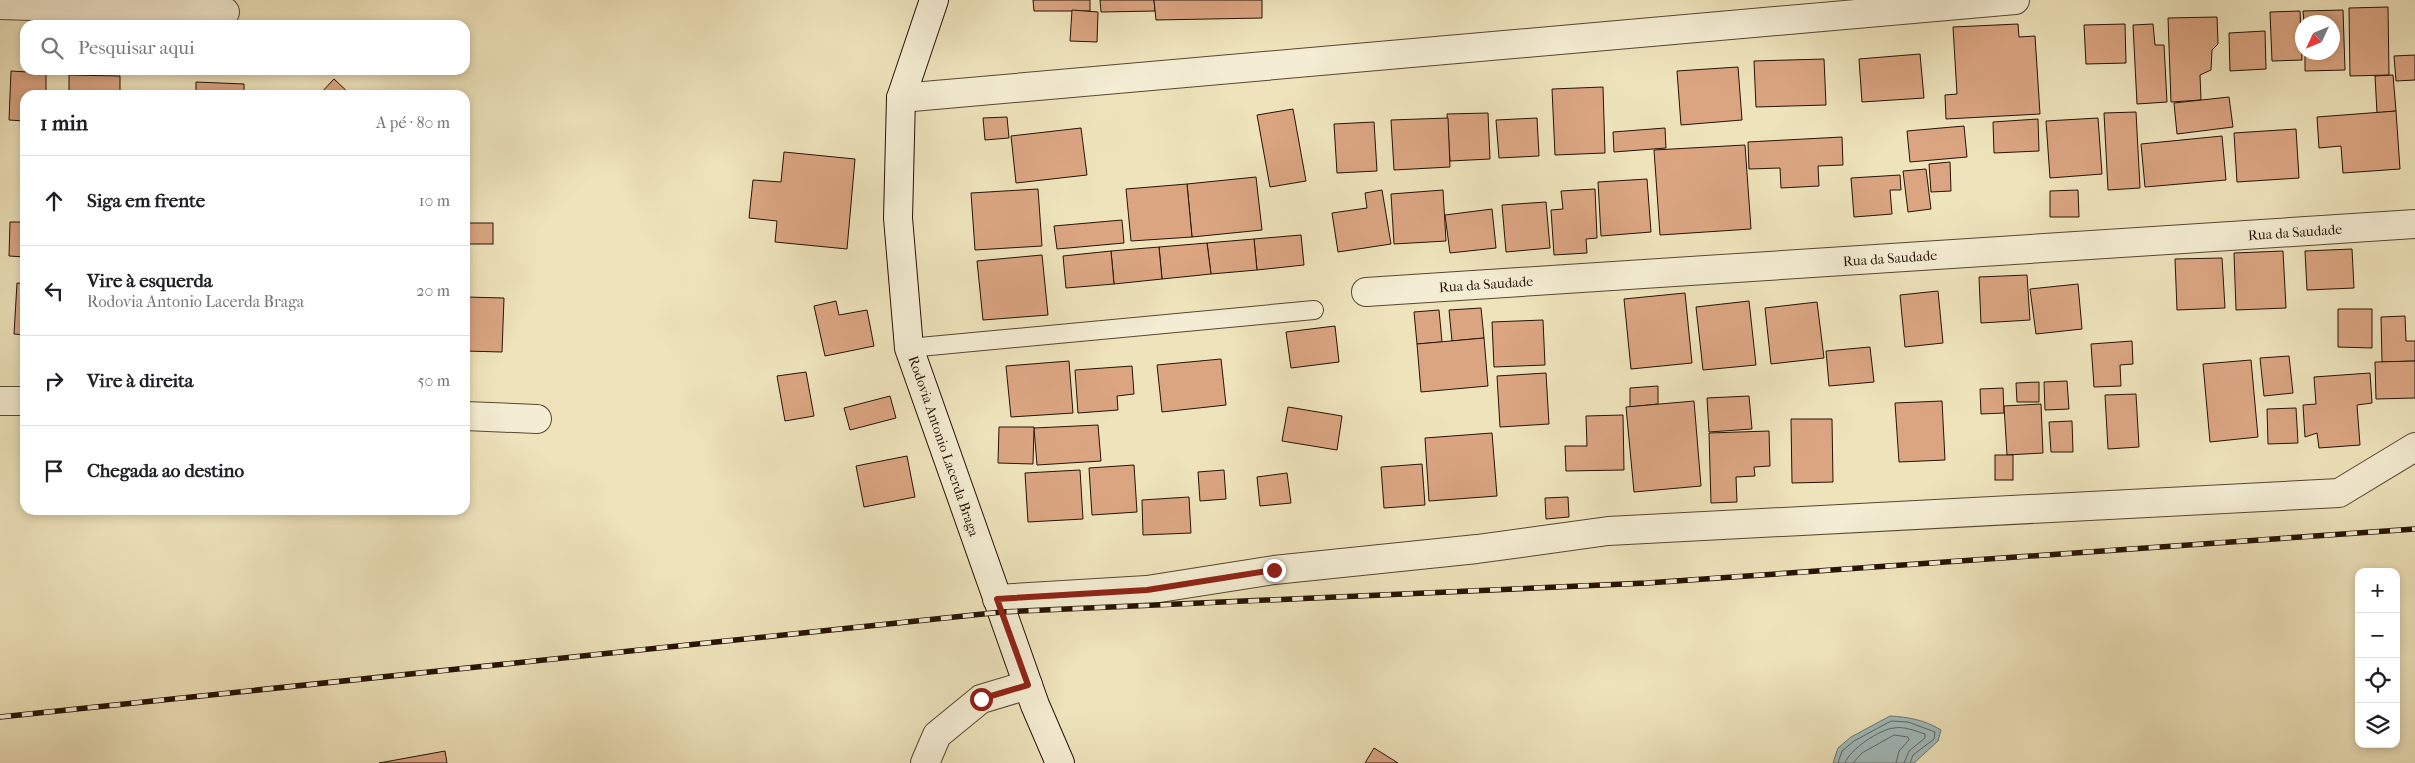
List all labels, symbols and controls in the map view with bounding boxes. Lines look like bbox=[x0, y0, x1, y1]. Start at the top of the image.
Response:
north arrow bbox=[2295, 15, 2340, 60]
search box bbox=[20, 20, 470, 75]
icon: search bbox=[38, 34, 66, 62]
text: Pesquisar aqui bbox=[78, 37, 195, 59]
text: 1 min bbox=[40, 111, 88, 135]
text: A pé · 80 m bbox=[376, 113, 450, 132]
icon: ahead bbox=[40, 187, 68, 215]
text: Siga em frente bbox=[87, 190, 205, 212]
text: 10 m bbox=[419, 191, 450, 210]
street label: Rua da Saudade bbox=[2247, 221, 2343, 244]
street label: Rua da Saudade bbox=[1842, 247, 1938, 270]
text: Vire à esquerda bbox=[87, 270, 213, 292]
street label: Rua da Saudade bbox=[1438, 273, 1534, 296]
icon: left bbox=[40, 277, 68, 305]
text: 20 m bbox=[416, 281, 450, 300]
text: Rodovia Antonio Lacerda Braga bbox=[87, 292, 304, 311]
street label: Rodovia Antonio Lacerda Braga bbox=[905, 354, 983, 539]
icon: right bbox=[40, 367, 68, 395]
text: Vire à direita bbox=[87, 370, 194, 392]
text: 50 m bbox=[418, 371, 450, 390]
icon: arrive bbox=[40, 457, 68, 485]
text: Chegada ao destino bbox=[87, 460, 244, 482]
route end bbox=[1263, 559, 1286, 582]
map controls bbox=[2355, 568, 2400, 748]
button: + bbox=[2355, 568, 2400, 613]
button: − bbox=[2355, 613, 2400, 658]
button: locate bbox=[2355, 658, 2400, 703]
route start bbox=[970, 688, 993, 711]
button: layers bbox=[2355, 703, 2400, 748]

